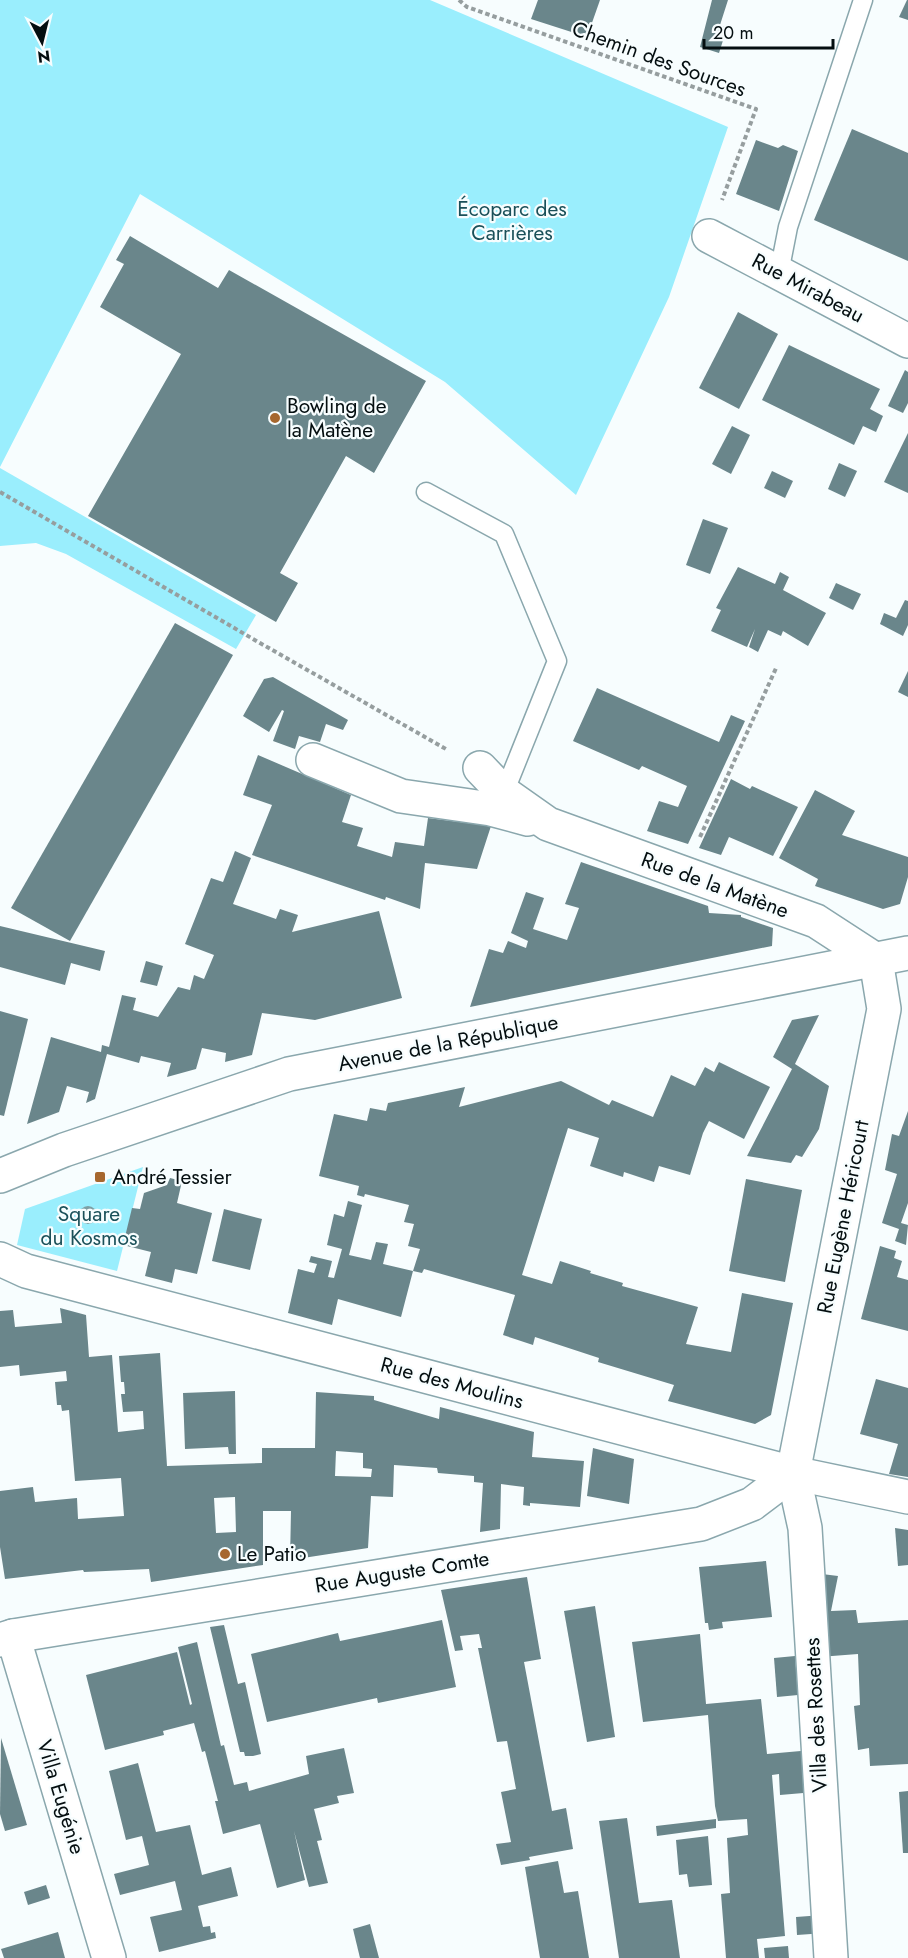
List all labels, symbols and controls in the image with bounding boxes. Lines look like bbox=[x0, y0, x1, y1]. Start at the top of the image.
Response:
north arrow bbox=[12, 12, 72, 72]
scale bar bbox=[704, 12, 833, 50]
street label: Chemin des Sources bbox=[568, 14, 750, 104]
text: 20 m bbox=[713, 20, 753, 46]
text: N bbox=[36, 44, 51, 69]
park label: Écoparc des Carrières bbox=[457, 194, 567, 248]
street label: Rue Mirabeau bbox=[746, 246, 870, 330]
place label: Bowling de la Matène bbox=[287, 391, 387, 445]
marker: Bowling de la Matène bbox=[268, 411, 282, 425]
street label: Rue de la Matène bbox=[637, 844, 793, 926]
street label: Avenue de la République bbox=[335, 1007, 561, 1079]
street label: Rue Eugène Héricourt bbox=[810, 1118, 876, 1316]
place label: André Tessier bbox=[112, 1162, 233, 1192]
marker: André Tessier bbox=[93, 1170, 107, 1184]
park label: Square du Kosmos bbox=[41, 1199, 137, 1253]
street label: Rue des Moulins bbox=[377, 1350, 527, 1416]
place label: Le Patio bbox=[237, 1539, 307, 1569]
street label: Rue Auguste Comte bbox=[313, 1543, 491, 1601]
marker: Le Patio bbox=[218, 1547, 232, 1561]
street label: Villa des Rosettes bbox=[797, 1637, 835, 1793]
street label: Villa Eugénie bbox=[29, 1736, 93, 1858]

